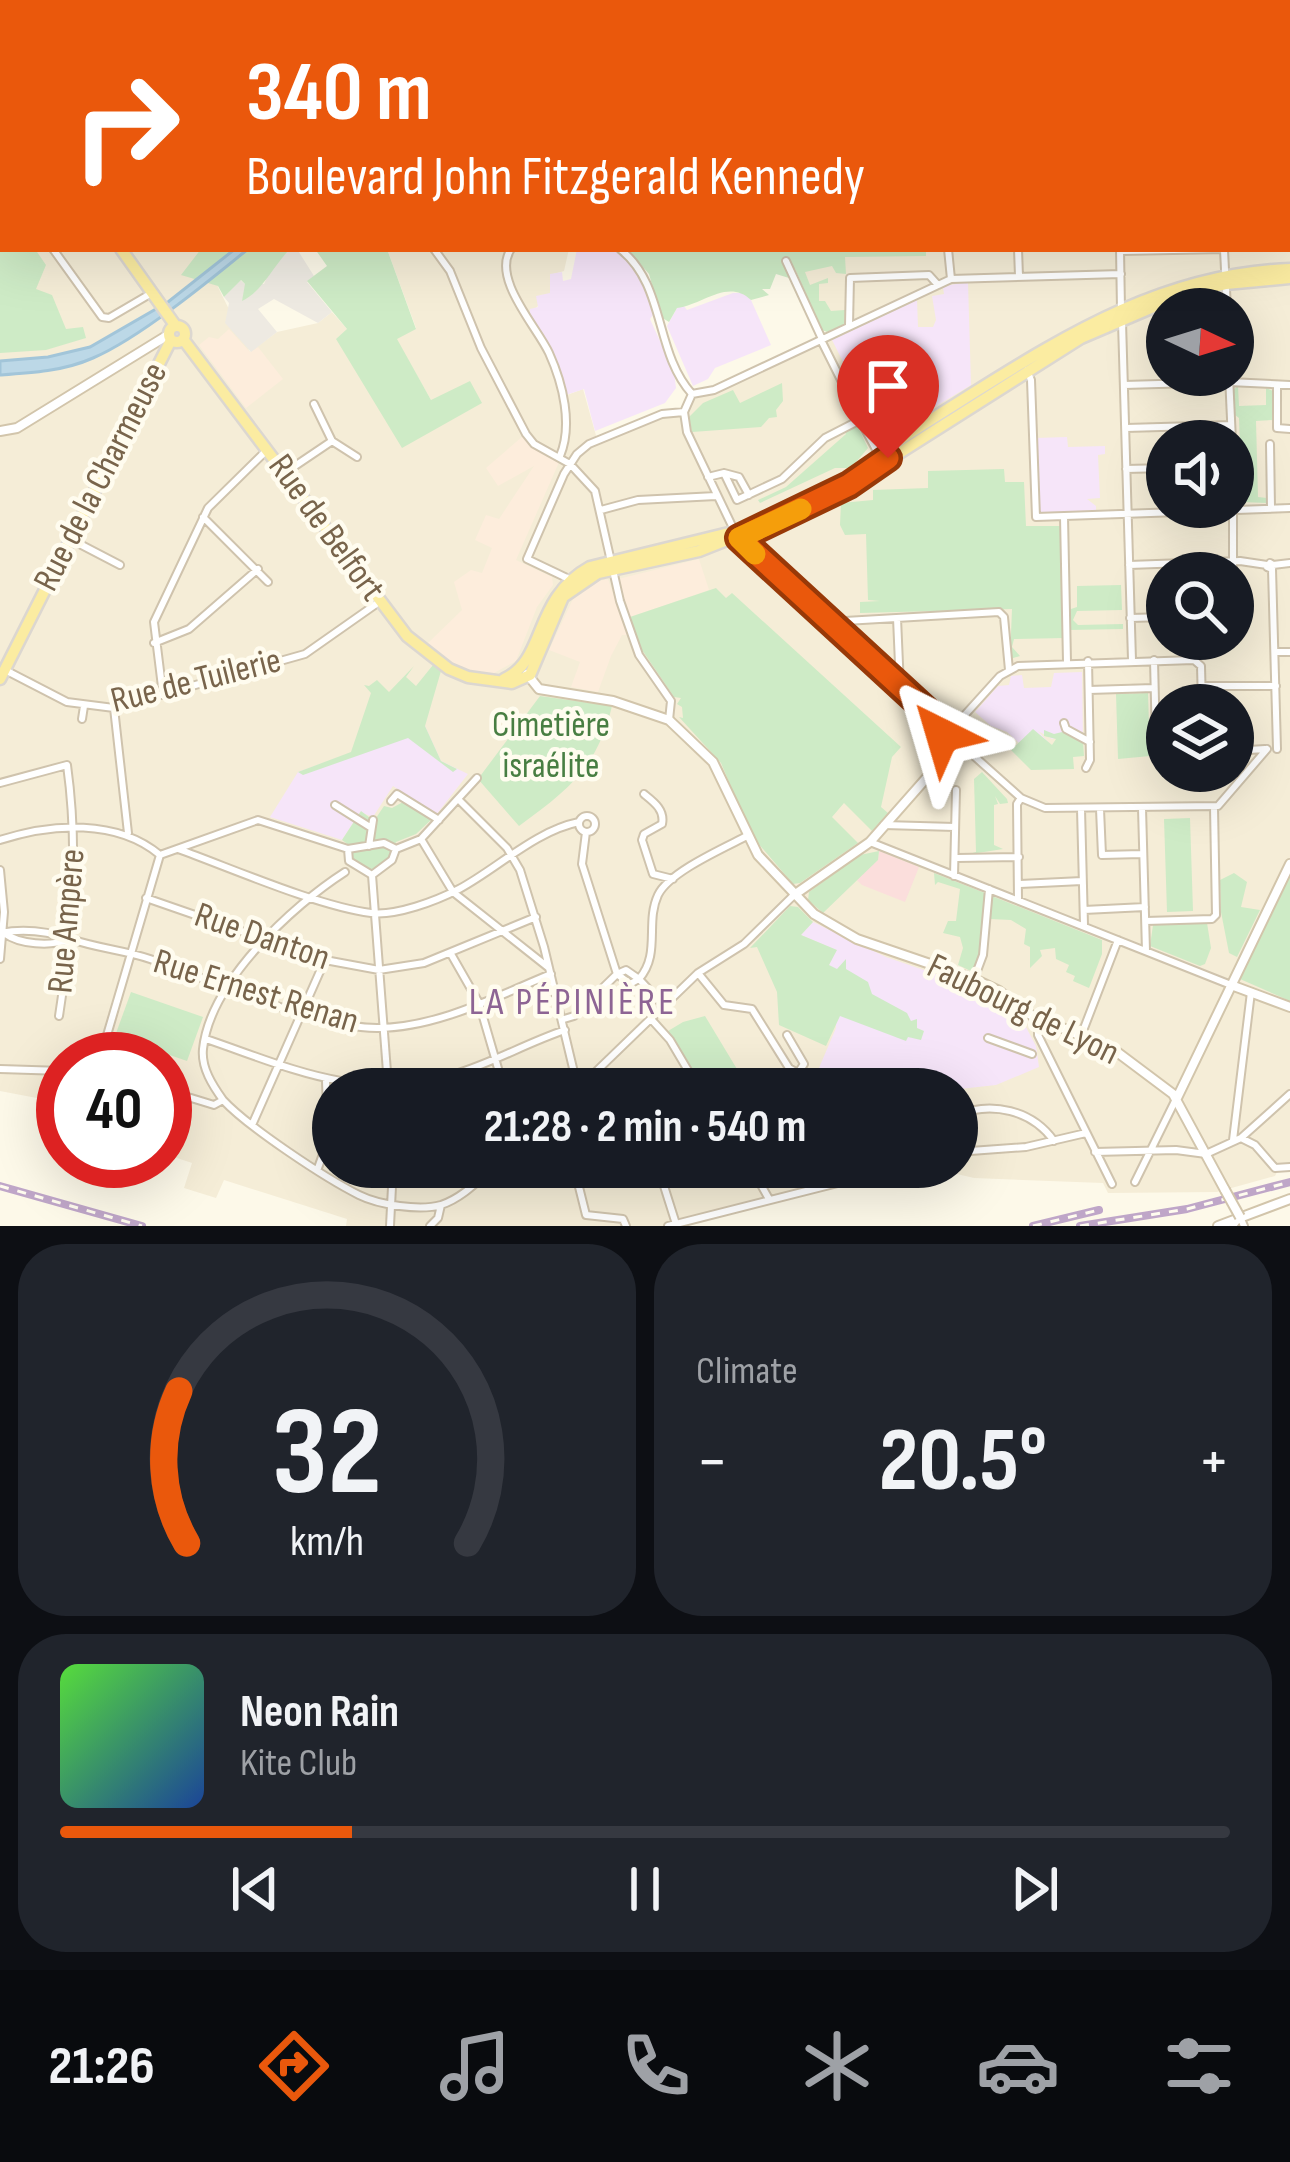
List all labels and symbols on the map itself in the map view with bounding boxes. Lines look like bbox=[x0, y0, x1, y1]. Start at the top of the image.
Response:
north arrow bbox=[1146, 288, 1254, 396]
pin bbox=[837, 335, 939, 458]
street label: Rue de la Charmeuse bbox=[25, 356, 177, 598]
street label: Rue de Belfort bbox=[258, 446, 394, 610]
street label: Rue de Tuilerie bbox=[107, 639, 285, 723]
position arrow bbox=[879, 672, 1005, 798]
park label: Cimetière israélite bbox=[492, 704, 610, 788]
street label: Rue Ampère bbox=[39, 847, 95, 995]
street label: Rue Danton bbox=[189, 894, 335, 980]
street label: Rue Ernest Renan bbox=[148, 940, 364, 1044]
street label: Faubourg de Lyon bbox=[920, 945, 1126, 1075]
district label: LA PÉPINIÈRE bbox=[469, 979, 677, 1026]
speed limit sign: 40 bbox=[36, 1032, 192, 1188]

